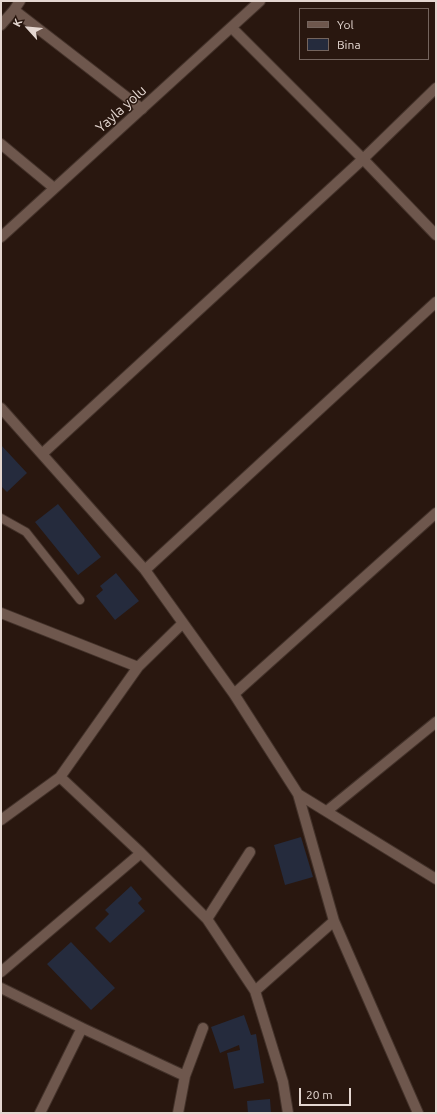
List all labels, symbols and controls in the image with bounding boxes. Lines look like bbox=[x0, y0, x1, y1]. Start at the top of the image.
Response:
north arrow bbox=[8, 8, 48, 48]
legend bbox=[299, 8, 429, 60]
text: K bbox=[10, 17, 24, 29]
text: Yol bbox=[337, 18, 354, 31]
text: Bina bbox=[337, 38, 361, 51]
street label: Yayla yolu bbox=[92, 82, 150, 136]
scale bar bbox=[301, 1080, 353, 1106]
text: 20 m bbox=[306, 1088, 333, 1101]

